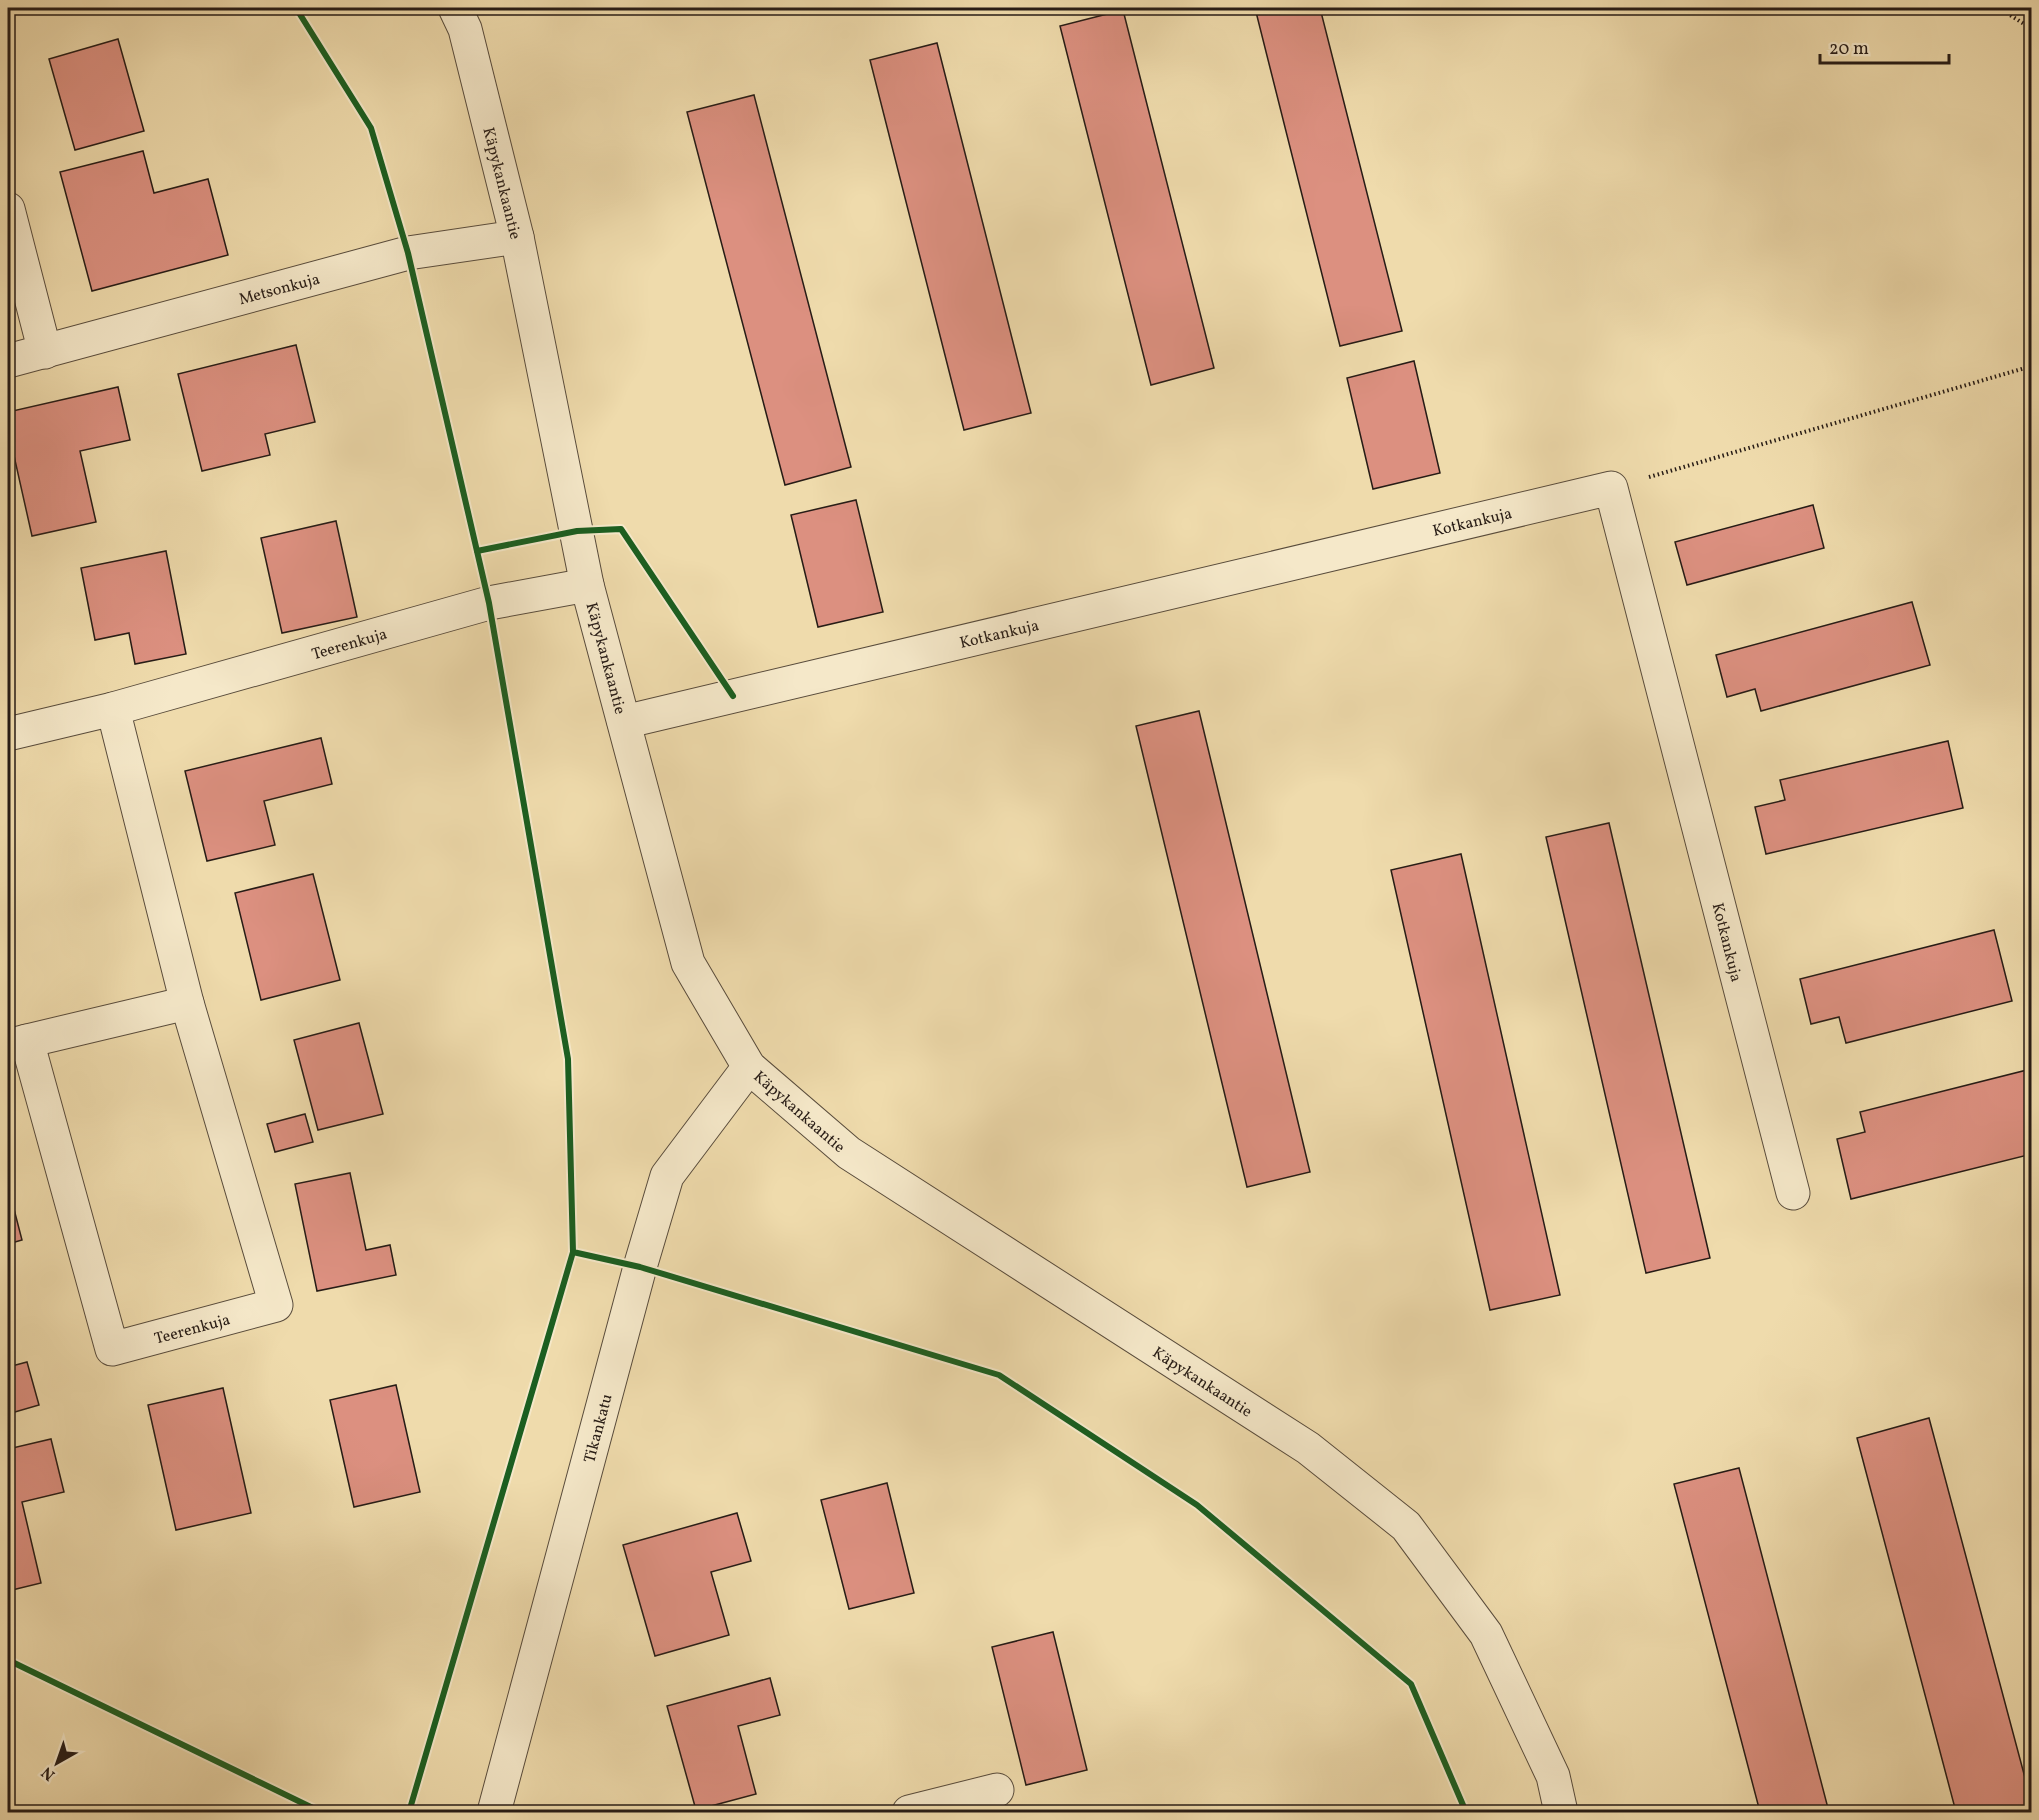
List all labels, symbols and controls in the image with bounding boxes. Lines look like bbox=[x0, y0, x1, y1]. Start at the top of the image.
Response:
scale bar bbox=[1820, 27, 1949, 65]
text: 20 m bbox=[1829, 37, 1869, 62]
street label: Käpykankaantie bbox=[476, 125, 526, 242]
street label: Metsonkuja bbox=[237, 269, 322, 311]
street label: Kotkankuja bbox=[1431, 503, 1514, 543]
street label: Käpykankaantie bbox=[580, 600, 631, 717]
street label: Kotkankuja bbox=[958, 615, 1041, 655]
street label: Teerenkuja bbox=[309, 624, 390, 666]
street label: Kotkankuja bbox=[1706, 901, 1747, 984]
street label: Käpykankaantie bbox=[748, 1066, 849, 1159]
street label: Teerenkuja bbox=[152, 1309, 233, 1351]
street label: Käpykankaantie bbox=[1148, 1342, 1256, 1423]
street label: Tikankatu bbox=[579, 1392, 619, 1466]
north arrow bbox=[27, 1733, 87, 1793]
text: N bbox=[37, 1761, 60, 1785]

